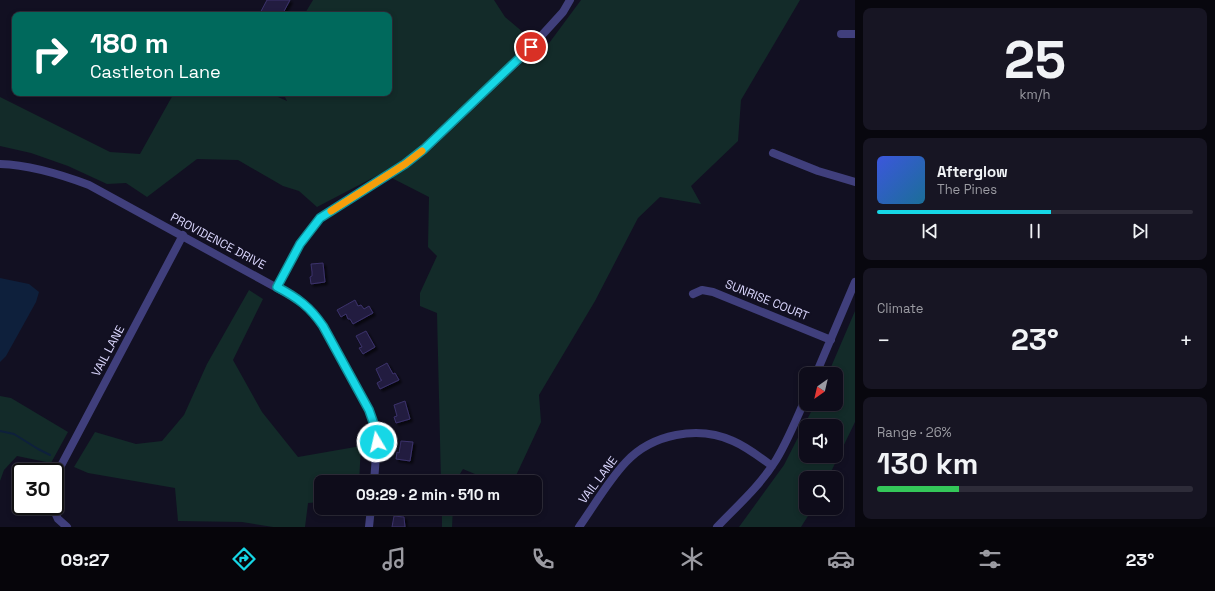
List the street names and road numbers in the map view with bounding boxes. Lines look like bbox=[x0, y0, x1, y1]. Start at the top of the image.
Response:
street label: PROVIDENCE DRIVE bbox=[168, 209, 269, 273]
street label: SUNRISE COURT bbox=[723, 276, 811, 324]
street label: VAIL LANE bbox=[88, 323, 128, 379]
street label: VAIL LANE bbox=[575, 453, 621, 507]

